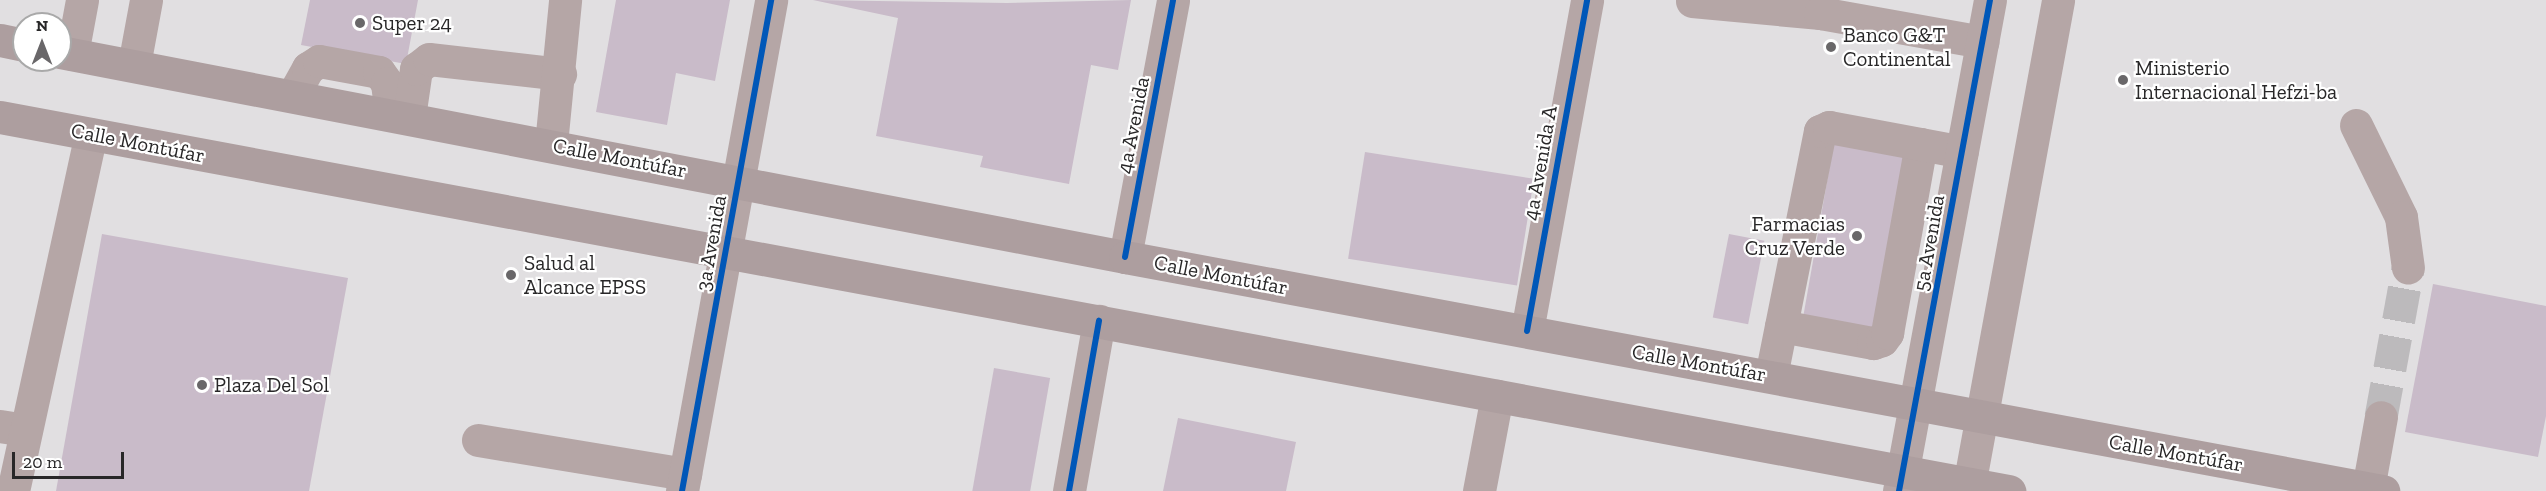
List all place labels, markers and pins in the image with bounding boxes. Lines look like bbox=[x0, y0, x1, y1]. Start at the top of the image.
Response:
place label: Super 24 bbox=[372, 10, 452, 36]
marker: Super 24 bbox=[353, 16, 367, 30]
place label: Banco G&T Continental bbox=[1843, 22, 1950, 72]
marker: Banco G&T Continental bbox=[1824, 40, 1838, 54]
place label: Ministerio Internacional Hefzi-ba bbox=[2135, 55, 2337, 105]
marker: Ministerio Internacional Hefzi-ba bbox=[2116, 73, 2130, 87]
place label: Farmacias Cruz Verde bbox=[1744, 211, 1845, 261]
marker: Farmacias Cruz Verde bbox=[1850, 229, 1864, 243]
place label: Salud al Alcance EPSS bbox=[524, 250, 646, 300]
marker: Salud al Alcance EPSS bbox=[502, 266, 520, 284]
place label: Plaza Del Sol bbox=[214, 372, 329, 398]
marker: Plaza Del Sol bbox=[195, 378, 209, 392]

